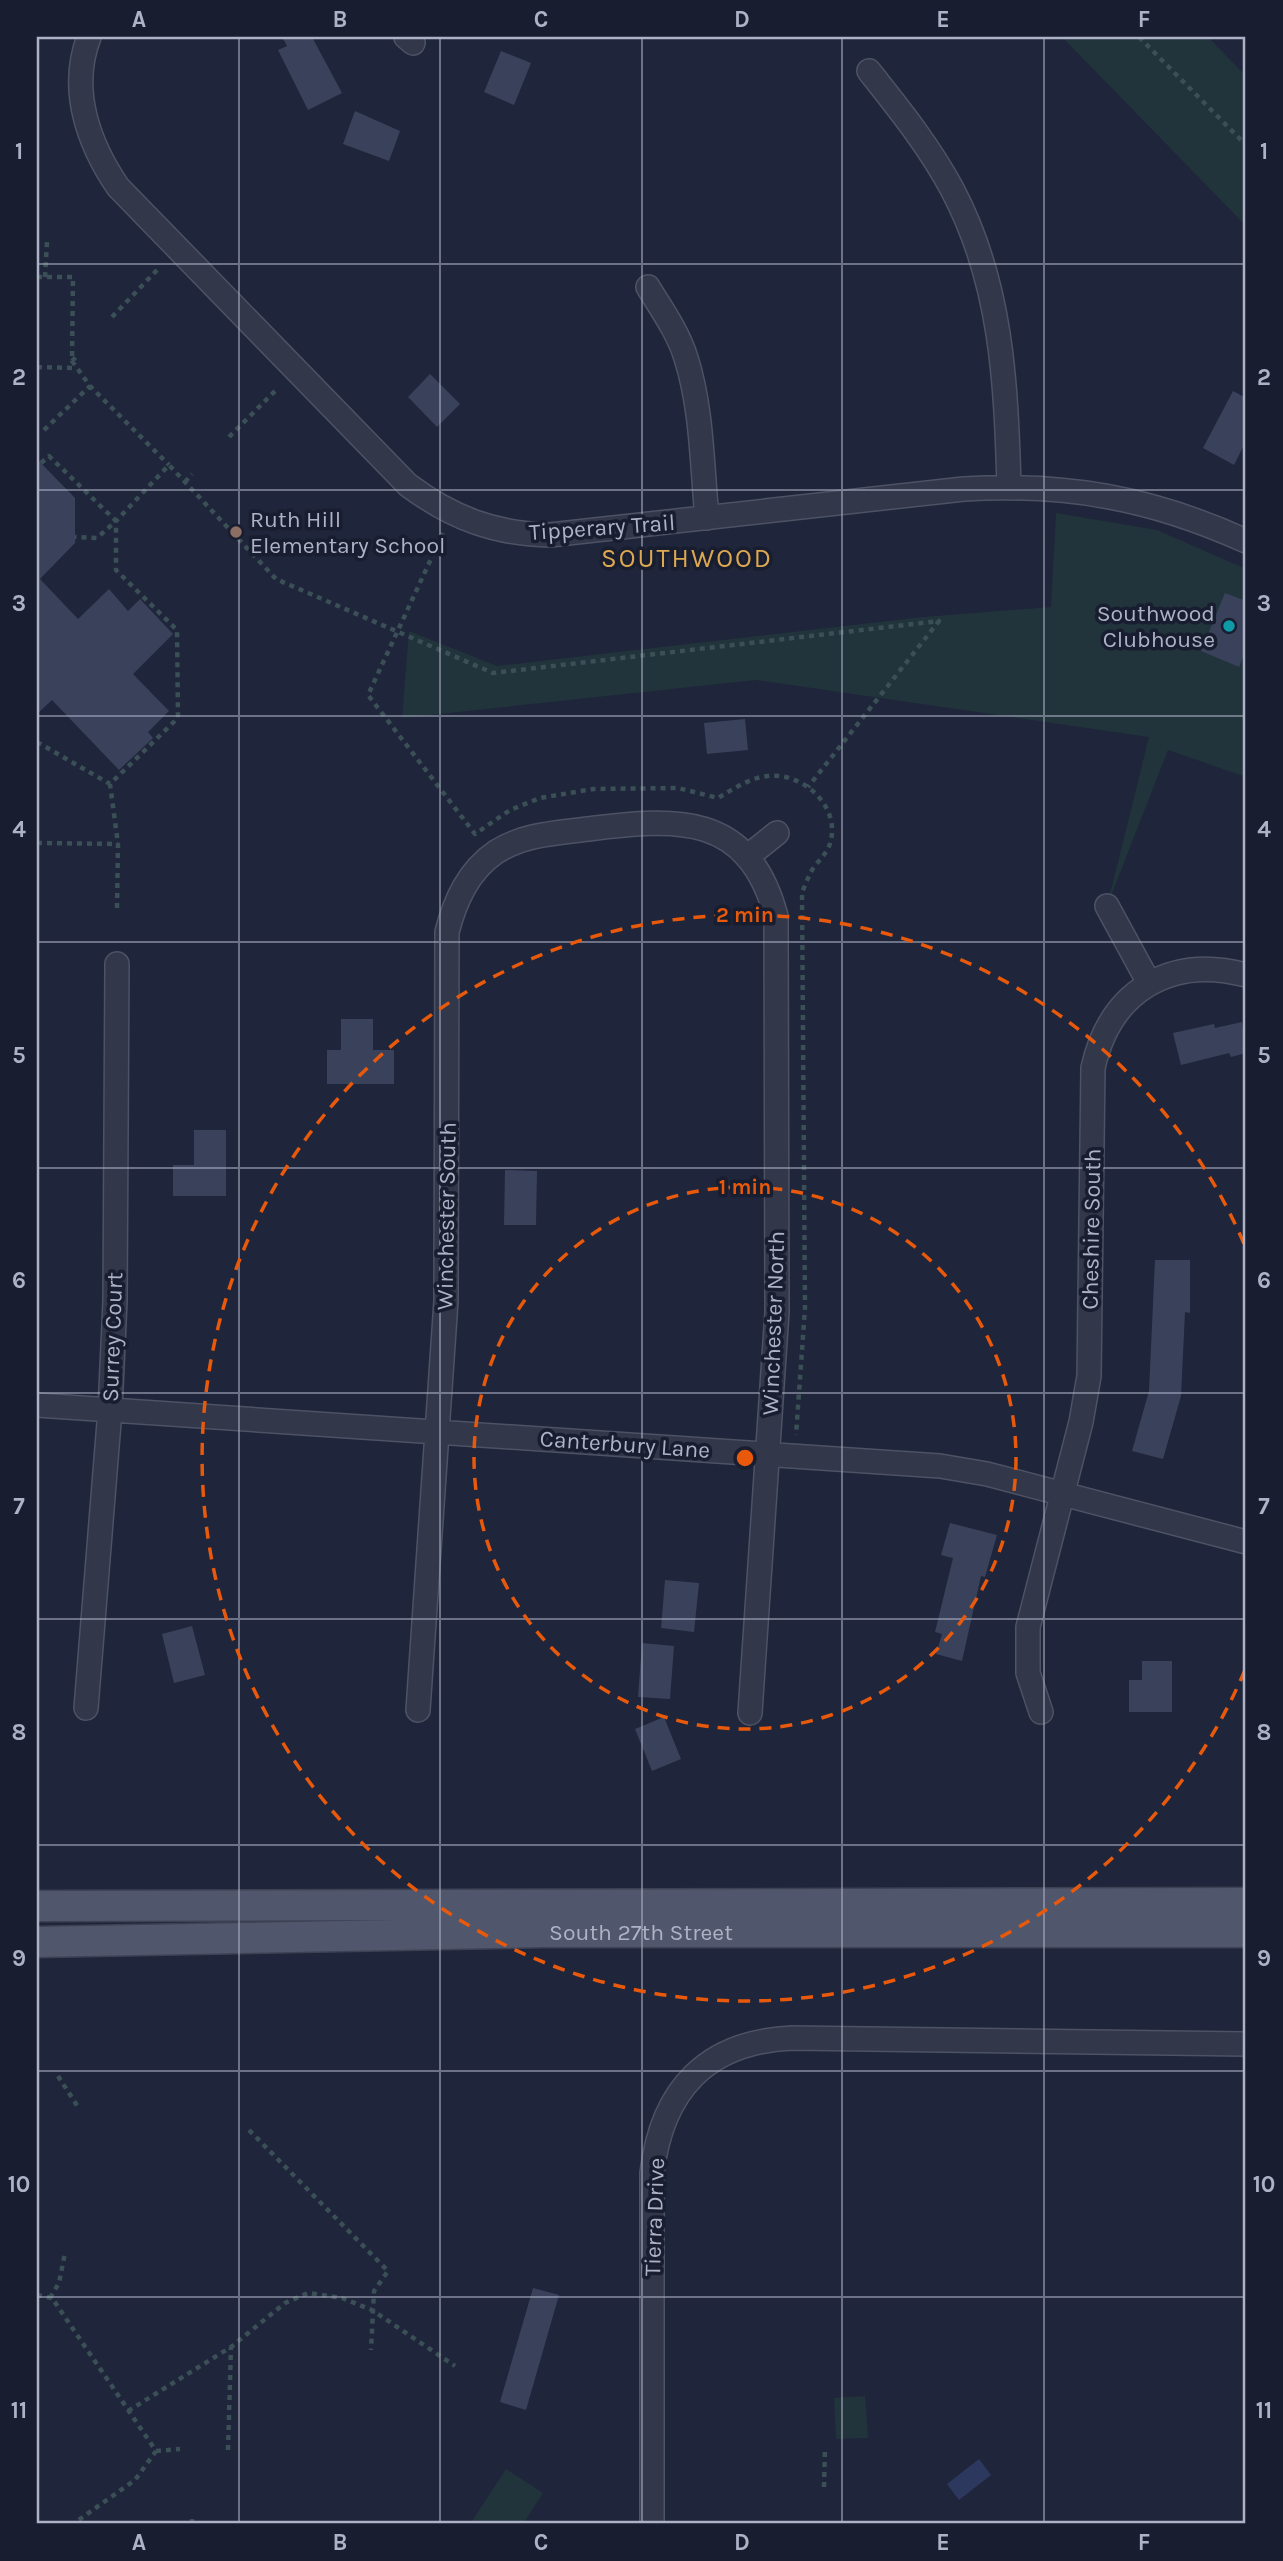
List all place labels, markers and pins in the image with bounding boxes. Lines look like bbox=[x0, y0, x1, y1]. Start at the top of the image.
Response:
place label: Ruth Hill Elementary School bbox=[250, 506, 445, 559]
marker: Ruth Hill Elementary School bbox=[228, 524, 244, 540]
place label: Southwood Clubhouse bbox=[1097, 600, 1215, 653]
marker: Southwood Clubhouse bbox=[1221, 618, 1237, 634]
centre of rings bbox=[733, 1446, 757, 1470]

